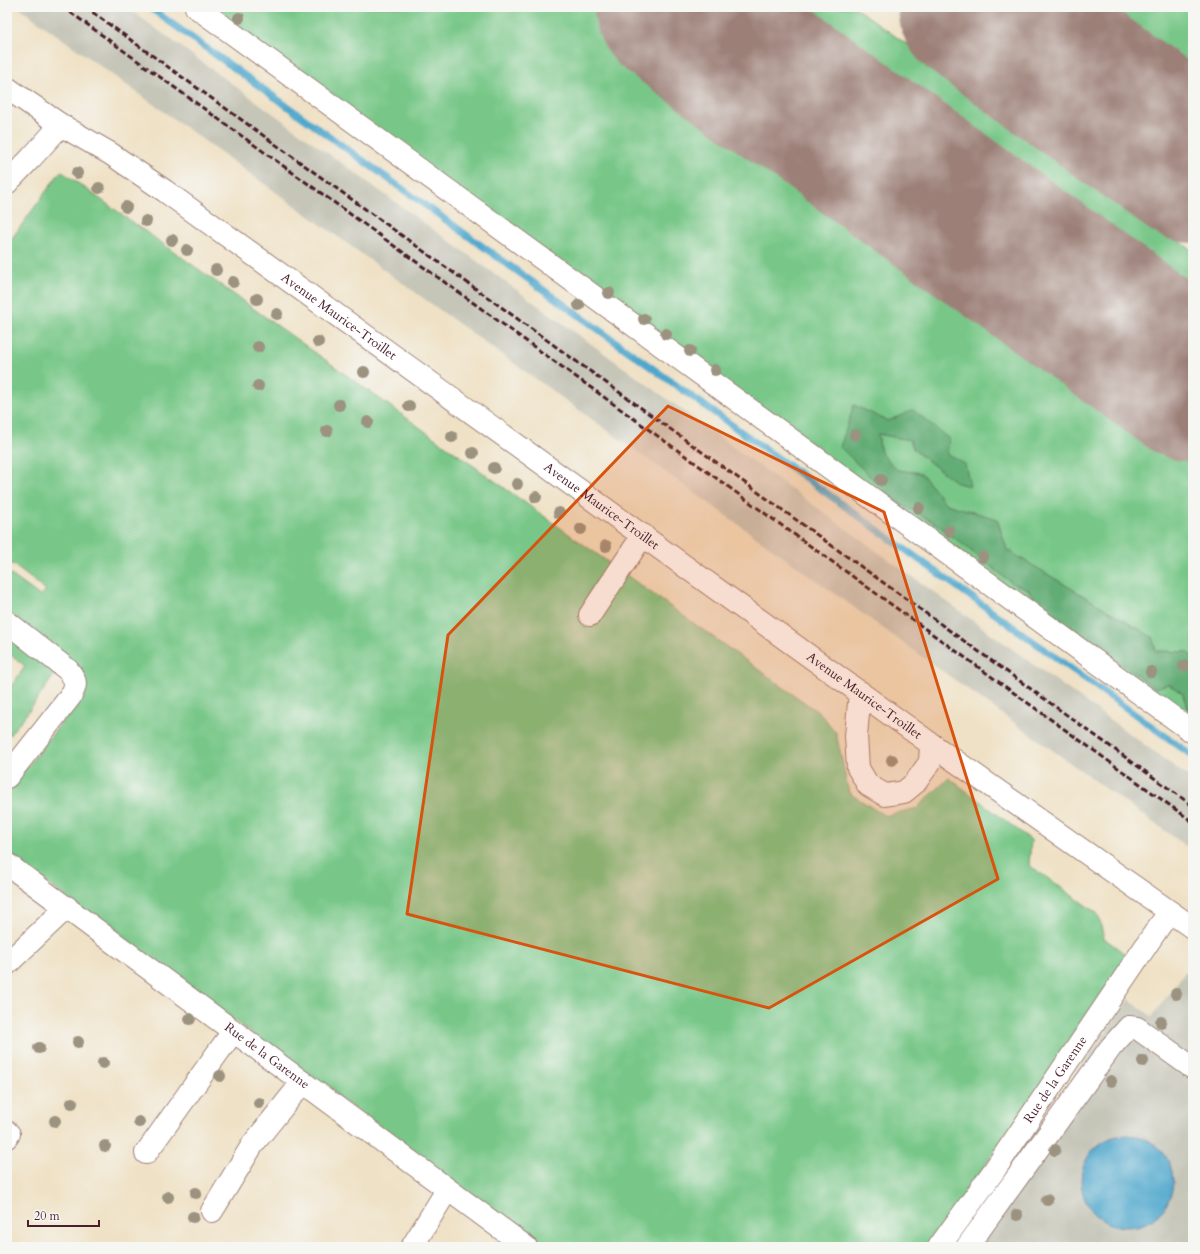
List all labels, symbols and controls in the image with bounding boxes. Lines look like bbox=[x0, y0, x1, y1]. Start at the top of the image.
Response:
street label: Avenue Maurice-Troillet bbox=[277, 269, 400, 364]
street label: Avenue Maurice-Troillet bbox=[540, 458, 663, 554]
street label: Avenue Maurice-Troillet bbox=[803, 648, 925, 744]
street label: Rue de la Garenne bbox=[221, 1018, 313, 1093]
street label: Rue de la Garenne bbox=[1020, 1032, 1091, 1127]
scale bar bbox=[28, 1202, 99, 1228]
text: 20 m bbox=[34, 1208, 61, 1224]

